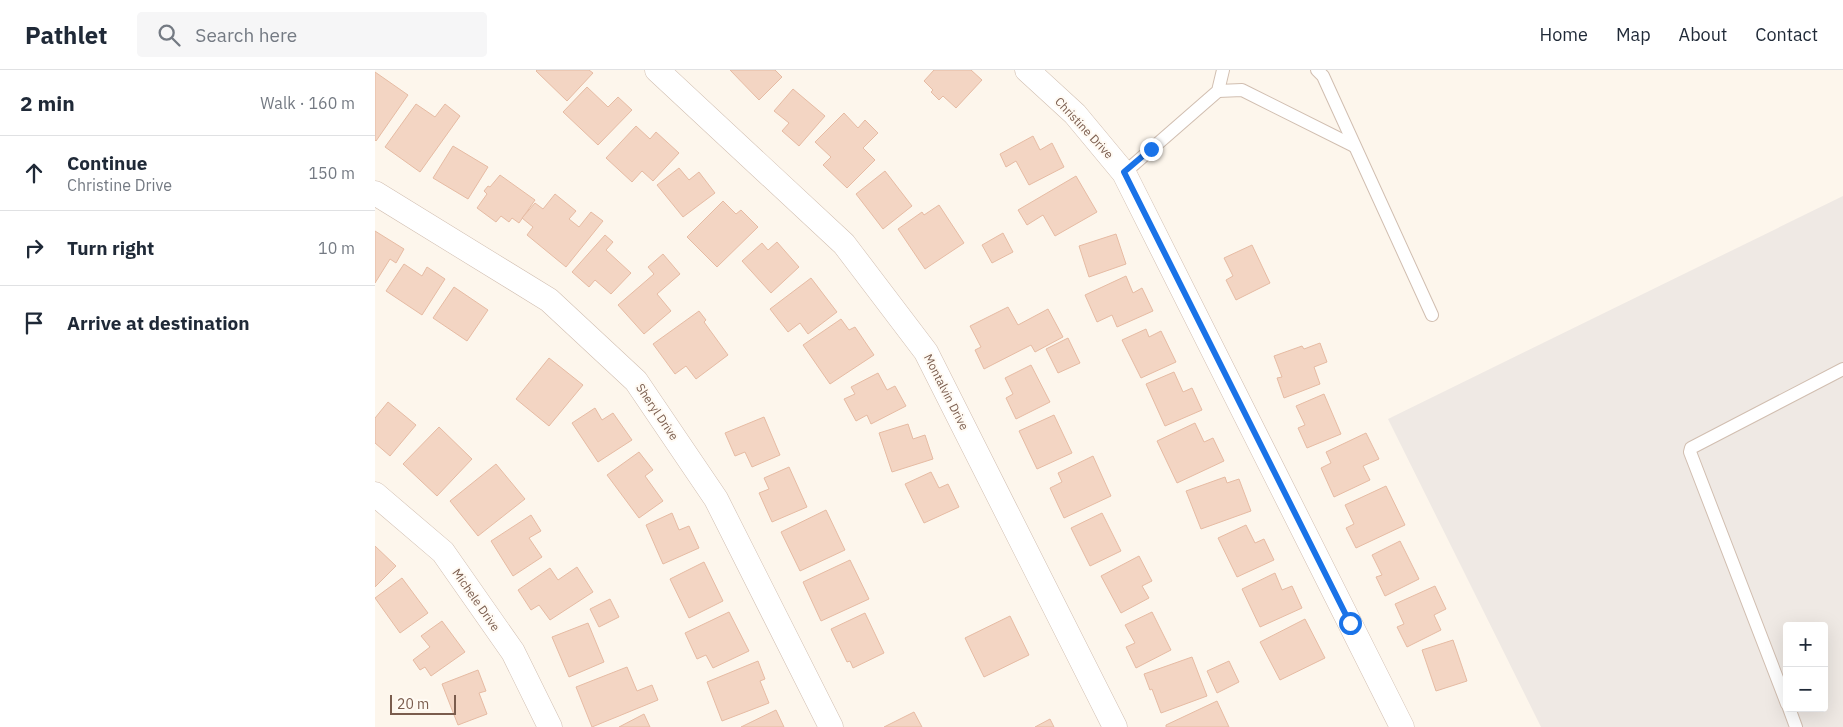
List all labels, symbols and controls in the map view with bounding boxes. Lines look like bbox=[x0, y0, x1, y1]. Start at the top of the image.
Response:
search box bbox=[137, 12, 487, 57]
text: Pathlet bbox=[25, 19, 107, 51]
icon: search bbox=[155, 21, 183, 49]
text: Search here bbox=[195, 23, 297, 47]
text: Home bbox=[1540, 23, 1588, 46]
text: Map bbox=[1616, 23, 1651, 46]
text: About bbox=[1679, 23, 1727, 46]
text: Contact bbox=[1755, 23, 1818, 46]
text: 2 min bbox=[20, 89, 75, 117]
text: Walk · 160 m bbox=[260, 93, 355, 113]
street label: Christine Drive bbox=[1052, 94, 1117, 162]
route end bbox=[1140, 138, 1163, 161]
text: Continue bbox=[67, 151, 147, 175]
icon: ahead bbox=[20, 159, 48, 187]
text: 150 m bbox=[308, 163, 355, 183]
text: Christine Drive bbox=[67, 175, 172, 195]
icon: right bbox=[20, 234, 48, 262]
text: Turn right bbox=[67, 236, 154, 260]
text: 10 m bbox=[318, 238, 355, 258]
icon: arrive bbox=[20, 309, 48, 337]
text: Arrive at destination bbox=[67, 311, 250, 335]
street label: Montalvin Drive bbox=[921, 351, 972, 433]
street label: Sheryl Drive bbox=[633, 381, 682, 443]
street label: Michele Drive bbox=[449, 566, 504, 634]
route start bbox=[1339, 612, 1362, 635]
map controls bbox=[1783, 622, 1828, 712]
button: + bbox=[1783, 622, 1828, 667]
button: − bbox=[1783, 667, 1828, 712]
scale bar bbox=[390, 692, 456, 715]
text: 20 m bbox=[397, 695, 429, 713]

